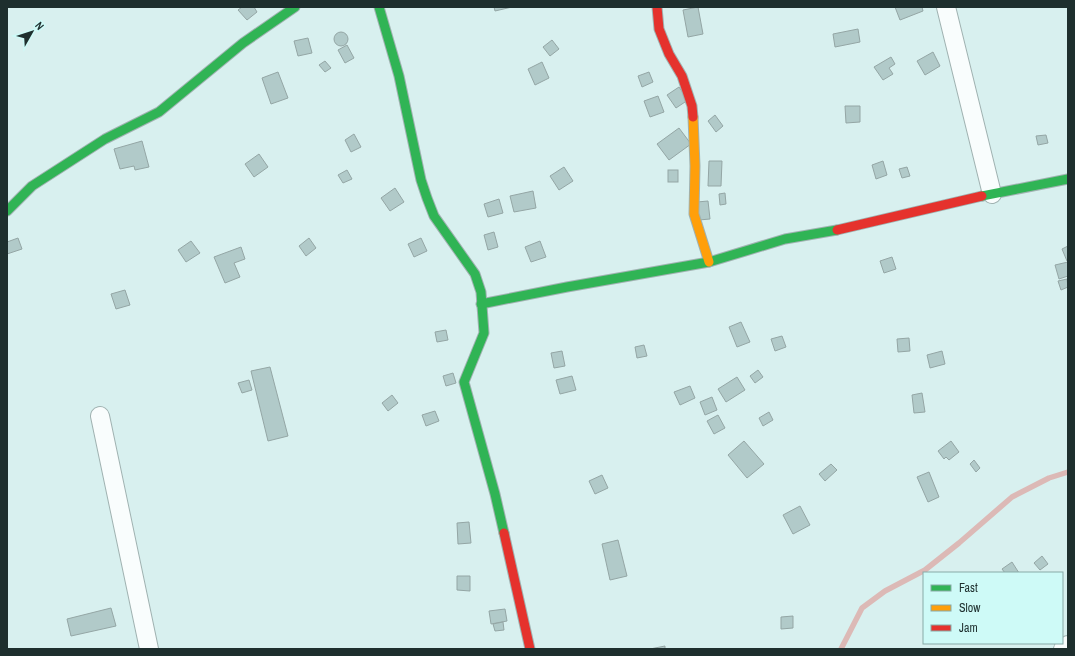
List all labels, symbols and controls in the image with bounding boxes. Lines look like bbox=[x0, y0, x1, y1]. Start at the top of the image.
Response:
north arrow bbox=[12, 12, 52, 52]
text: N bbox=[32, 19, 47, 33]
legend bbox=[923, 572, 1063, 644]
text: Fast bbox=[959, 580, 978, 596]
text: Slow bbox=[959, 600, 981, 616]
text: Jam bbox=[959, 620, 978, 636]

